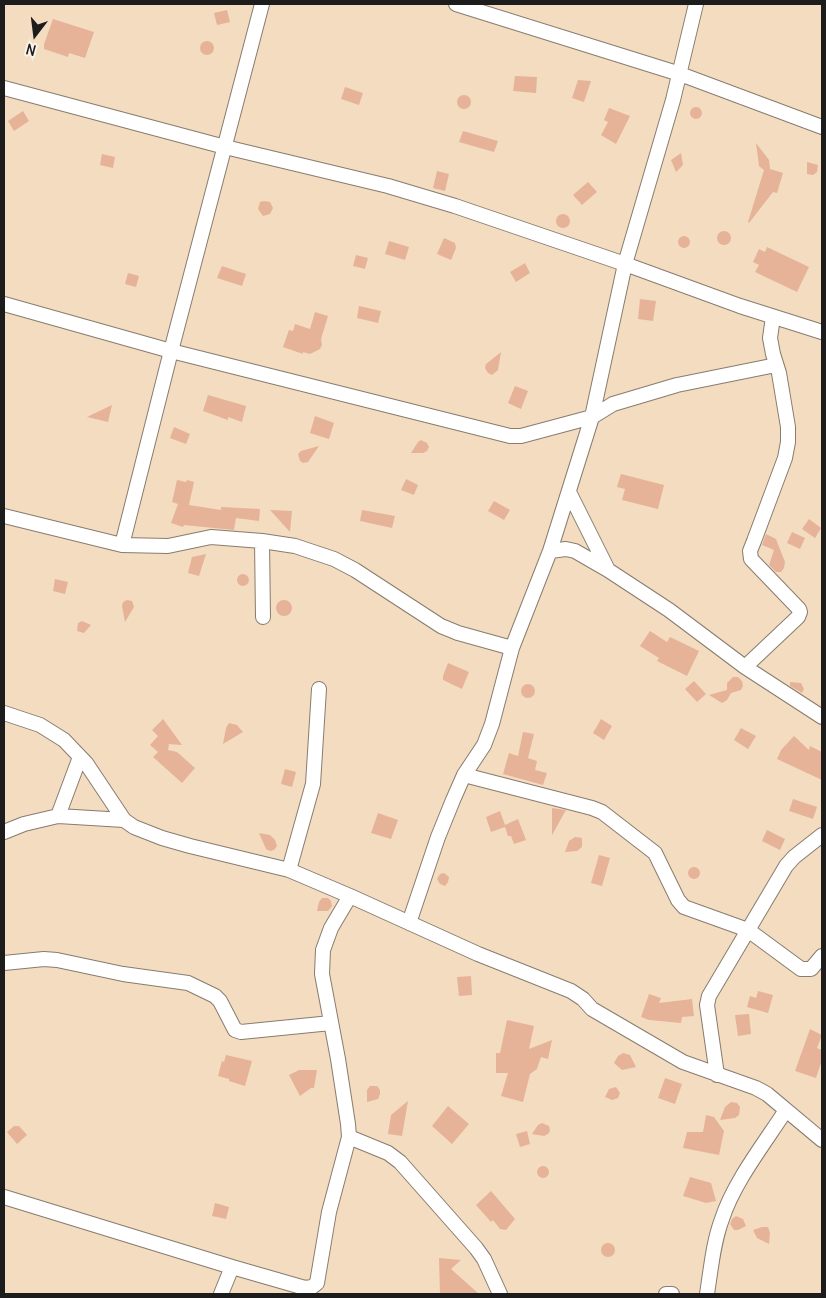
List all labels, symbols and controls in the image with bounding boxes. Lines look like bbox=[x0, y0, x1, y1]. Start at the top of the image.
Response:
north arrow bbox=[10, 10, 60, 60]
text: N bbox=[24, 40, 38, 59]

